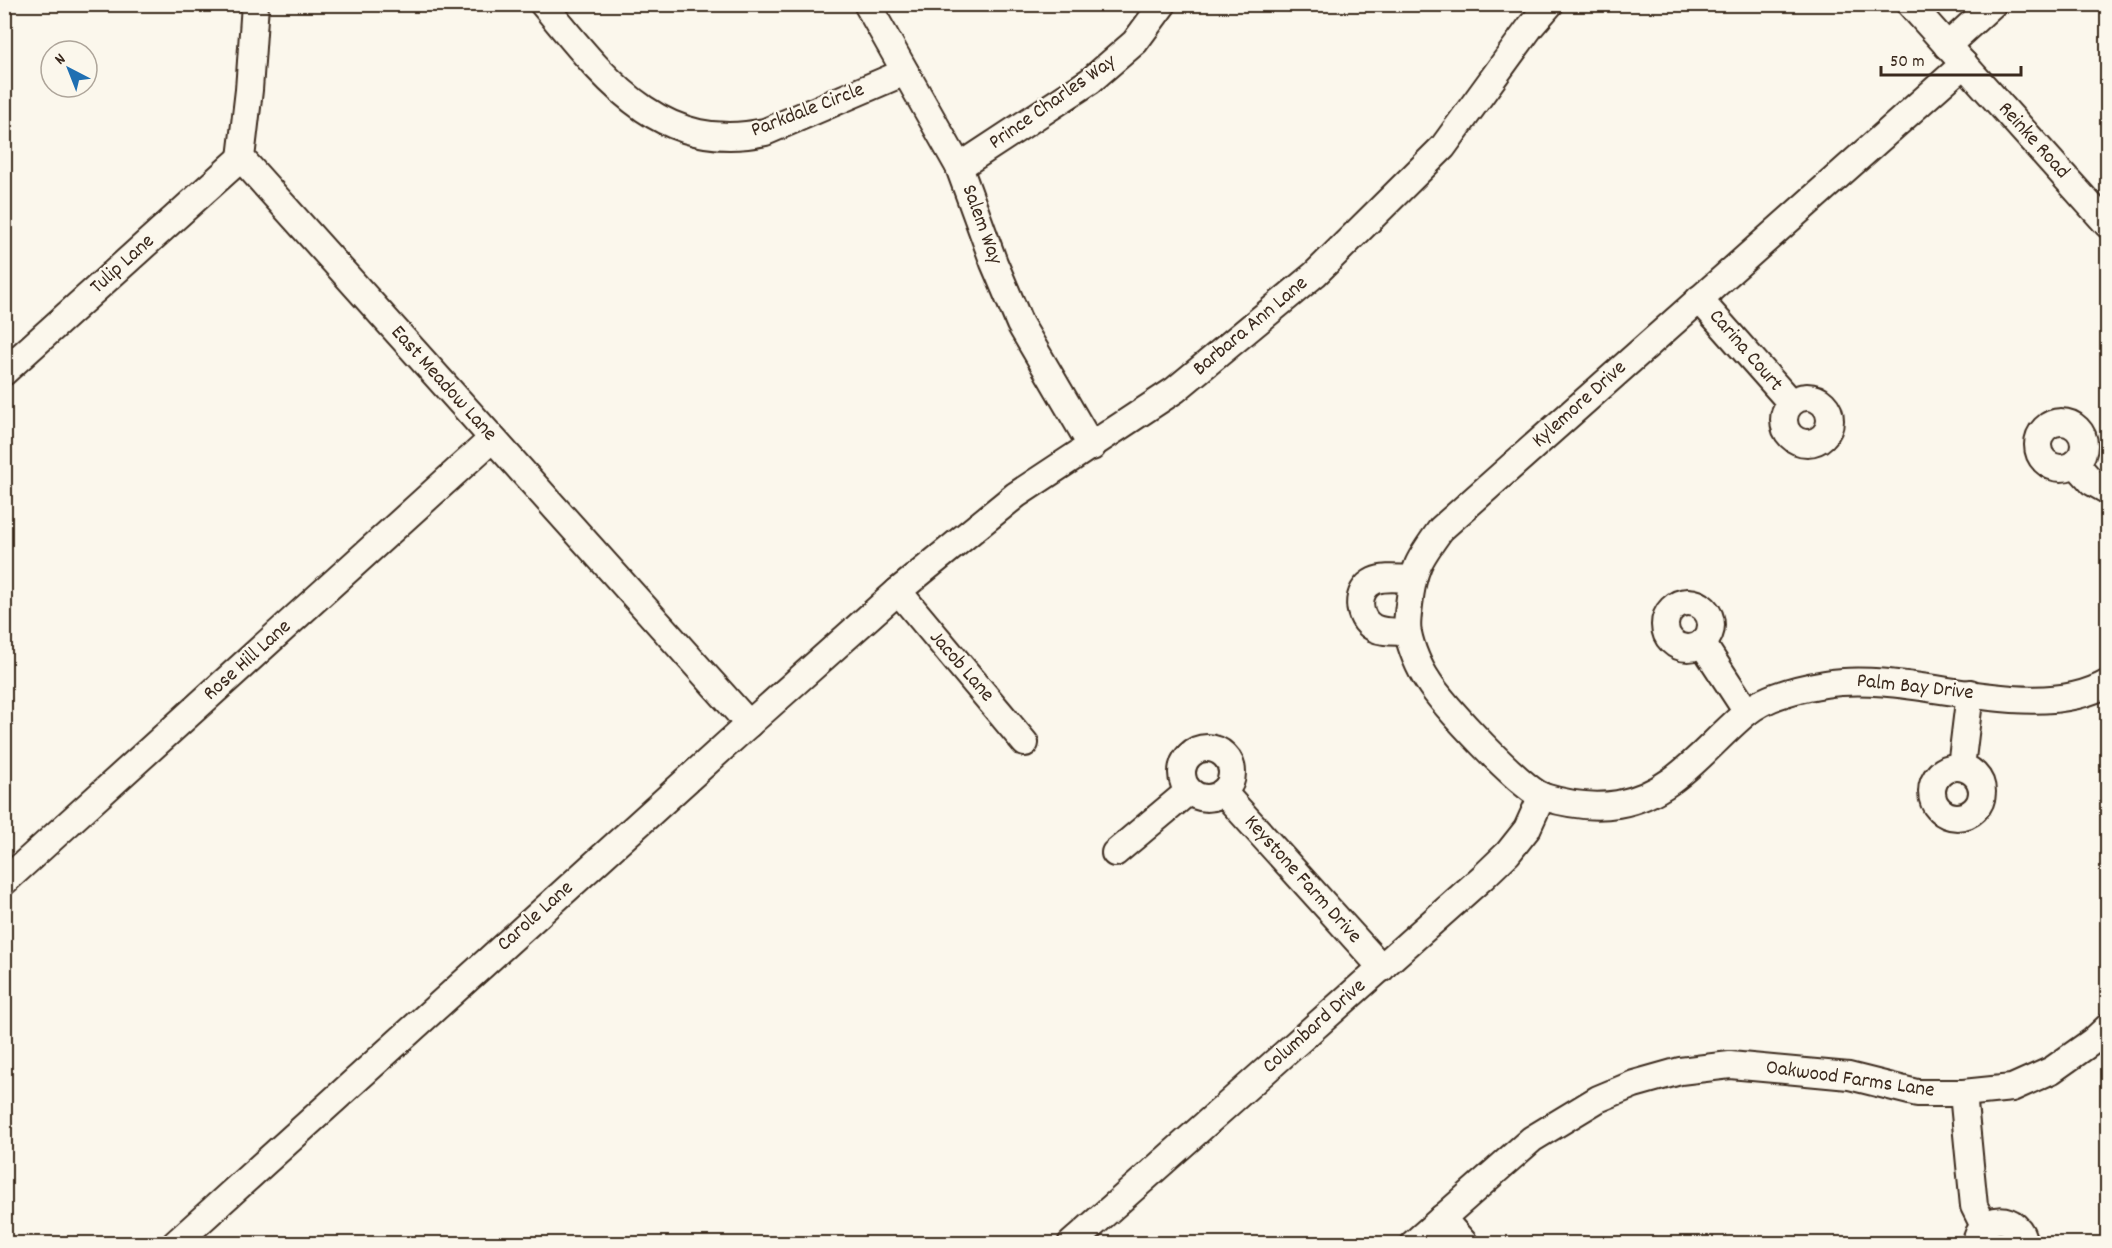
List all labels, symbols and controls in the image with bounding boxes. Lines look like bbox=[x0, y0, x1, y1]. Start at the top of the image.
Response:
north arrow bbox=[39, 39, 99, 99]
scale bar bbox=[1881, 39, 2020, 77]
text: N bbox=[50, 48, 71, 71]
street label: Prince Charles Way bbox=[983, 48, 1123, 158]
text: 50 m bbox=[1890, 50, 1925, 75]
street label: Parkdale Circle bbox=[747, 76, 869, 146]
street label: Reinke Road bbox=[1990, 96, 2076, 186]
street label: Salem Way bbox=[953, 181, 1009, 270]
street label: Tulip Lane bbox=[84, 228, 162, 302]
street label: Barbara Ann Lane bbox=[1187, 270, 1315, 384]
street label: Carina Court bbox=[1701, 303, 1789, 399]
street label: East Meadow Lane bbox=[383, 319, 503, 449]
street label: Kylemore Drive bbox=[1526, 354, 1634, 456]
street label: Rose Hill Lane bbox=[197, 613, 299, 709]
street label: Jacob Lane bbox=[921, 624, 1001, 710]
street label: Palm Bay Drive bbox=[1855, 667, 1975, 709]
street label: Keystone Farm Drive bbox=[1236, 809, 1368, 951]
street label: Carole Lane bbox=[491, 874, 581, 960]
street label: Columbard Drive bbox=[1257, 972, 1373, 1082]
street label: Oakwood Farms Lane bbox=[1764, 1053, 1936, 1107]

